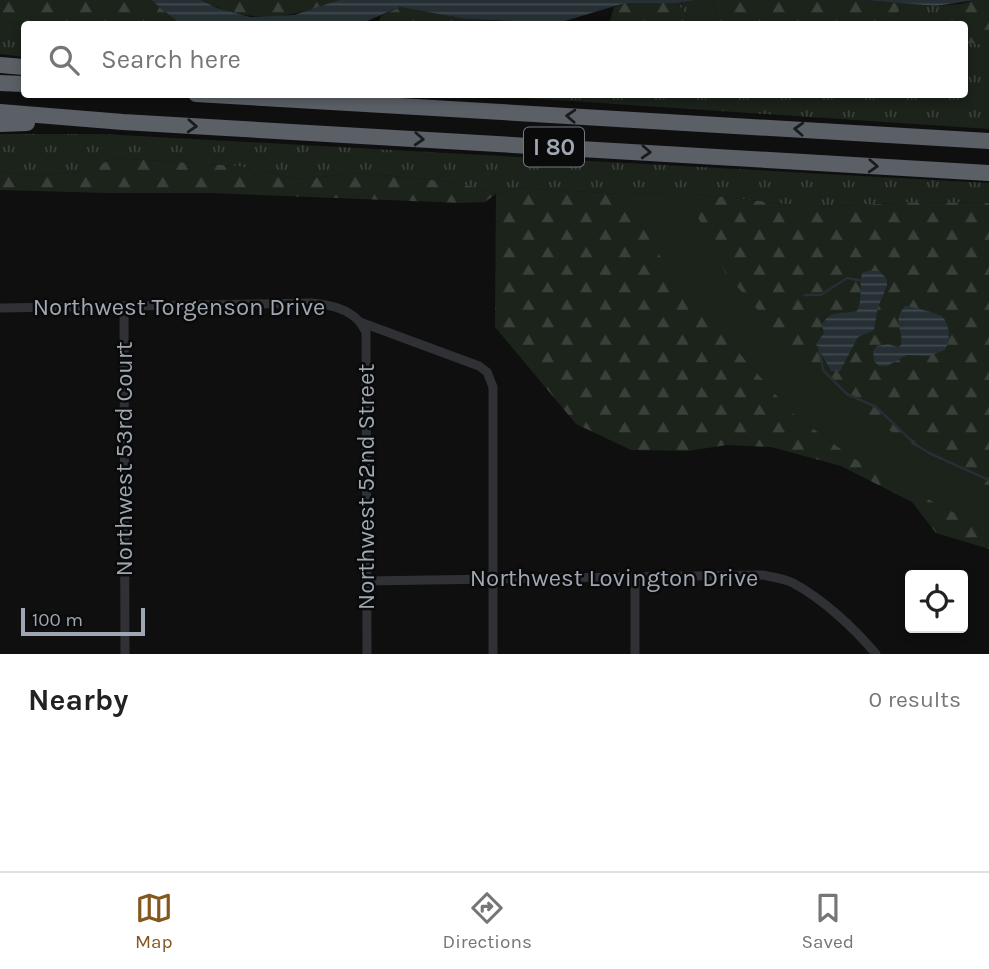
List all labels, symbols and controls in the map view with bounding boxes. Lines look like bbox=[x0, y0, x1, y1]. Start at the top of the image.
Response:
search box bbox=[21, 21, 968, 98]
icon: search bbox=[45, 41, 83, 79]
text: Search here bbox=[101, 44, 241, 75]
one-way arrow bbox=[566, 109, 577, 124]
one-way arrow bbox=[186, 118, 197, 133]
one-way arrow bbox=[793, 122, 804, 137]
road number: I 80 bbox=[524, 128, 584, 166]
one-way arrow bbox=[413, 131, 424, 146]
one-way arrow bbox=[641, 145, 652, 160]
one-way arrow bbox=[868, 158, 879, 173]
street label: Northwest Torgenson Drive bbox=[33, 293, 325, 321]
street label: Northwest 53rd Court bbox=[110, 341, 138, 577]
street label: Northwest 52nd Street bbox=[352, 364, 380, 610]
street label: Northwest Lovington Drive bbox=[470, 564, 758, 592]
map controls bbox=[905, 570, 968, 633]
button: locate bbox=[905, 570, 968, 633]
scale bar bbox=[21, 605, 145, 637]
text: 100 m bbox=[32, 609, 83, 631]
text: Nearby bbox=[28, 682, 128, 718]
text: 0 results bbox=[869, 686, 961, 713]
tab: Map bbox=[135, 889, 173, 953]
tab: Directions bbox=[443, 889, 532, 953]
tab: Saved bbox=[802, 889, 854, 953]

